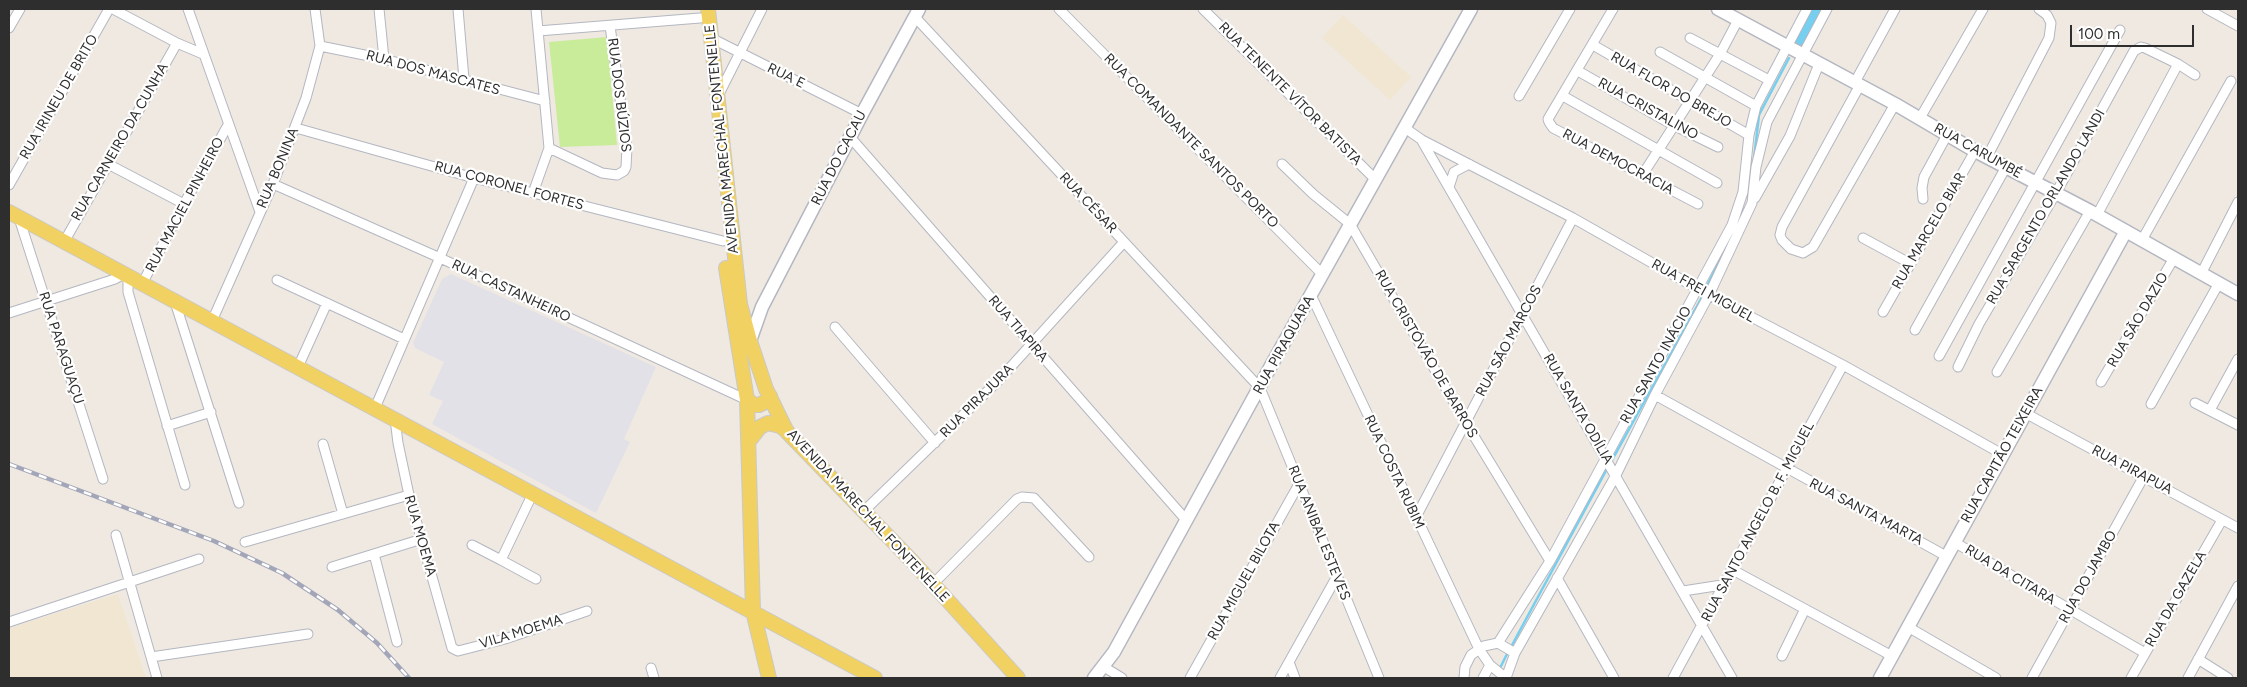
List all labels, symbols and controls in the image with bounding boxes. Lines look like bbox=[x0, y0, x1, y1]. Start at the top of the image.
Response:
scale bar bbox=[2072, 15, 2196, 47]
street label: RUA TENENTE VÍTOR BATISTA bbox=[1215, 19, 1365, 169]
street label: AVENIDA MARECHAL FONTENELLE bbox=[702, 23, 742, 255]
text: 100 m bbox=[2078, 25, 2120, 43]
street label: RUA IRINEU DE BRITO bbox=[16, 32, 102, 162]
street label: RUA DOS BÚZIOS bbox=[604, 37, 634, 153]
street label: RUA DOS MASCATES bbox=[364, 47, 502, 99]
street label: RUA FLOR DO BREJO bbox=[1608, 48, 1734, 132]
street label: RUA COMANDANTE SANTOS PORTO bbox=[1100, 50, 1282, 232]
street label: RUA CARNEIRO DA CUNHA bbox=[68, 60, 172, 224]
street label: RUA E bbox=[764, 60, 808, 92]
street label: RUA CRISTALINO bbox=[1595, 75, 1701, 143]
street label: RUA SARGENTO ORLANDO LANDI bbox=[1983, 106, 2109, 308]
street label: RUA DO CACAU bbox=[808, 108, 870, 208]
street label: RUA CARUMBÉ bbox=[1931, 120, 2025, 182]
street label: RUA BONINA bbox=[253, 125, 303, 211]
street label: RUA DEMOCRACIA bbox=[1559, 126, 1677, 198]
street label: RUA MACIEL PINHEIRO bbox=[142, 135, 228, 275]
street label: RUA CORONEL FORTES bbox=[433, 158, 585, 214]
street label: RUA CÉSAR bbox=[1056, 169, 1120, 237]
street label: RUA MARCELO BIAR bbox=[1889, 170, 1969, 292]
street label: RUA CASTANHEIRO bbox=[449, 256, 573, 326]
street label: RUA FREI MIGUEL bbox=[1649, 256, 1757, 326]
street label: RUA CRISTÓVÃO DE BARROS bbox=[1371, 267, 1481, 441]
street label: RUA SÃO DAZIO bbox=[2104, 270, 2172, 370]
street label: RUA SĀO MARCOS bbox=[1473, 282, 1545, 400]
street label: RUA PARAGUAÇU bbox=[35, 290, 87, 406]
street label: RUA TIAPIRA bbox=[985, 292, 1051, 366]
street label: RUA PIRAQUARA bbox=[1250, 293, 1318, 397]
street label: RUA SANTO INÁCIO bbox=[1617, 303, 1695, 427]
street label: RUA SANTA ODÍLIA bbox=[1539, 351, 1617, 467]
street label: RUA PIRAJURA bbox=[937, 361, 1017, 441]
street label: RUA CAPITÃO TEIXEIRA bbox=[1957, 384, 2047, 526]
street label: RUA COSTA RUBIM bbox=[1360, 412, 1428, 532]
street label: RUA SANTO ANGELO B. F. MIGUEL bbox=[1698, 419, 1818, 625]
street label: AVENIDA MARECHAL FONTENELLE bbox=[783, 426, 953, 606]
street label: RUA PIRAPUA bbox=[2089, 442, 2175, 498]
street label: RUA ANIBAL ESTEVES bbox=[1284, 463, 1354, 603]
street label: RUA SANTA MARTA bbox=[1806, 475, 1926, 549]
street label: RUA MOEMA bbox=[400, 493, 440, 579]
street label: RUA MIGUEL BILOTA bbox=[1204, 519, 1284, 643]
street label: RUA DO JAMBO bbox=[2056, 528, 2120, 626]
street label: RUA DA CITARA bbox=[1962, 541, 2058, 609]
street label: RUA DA GAZELA bbox=[2142, 548, 2210, 650]
street label: VILA MOEMA bbox=[477, 611, 565, 653]

